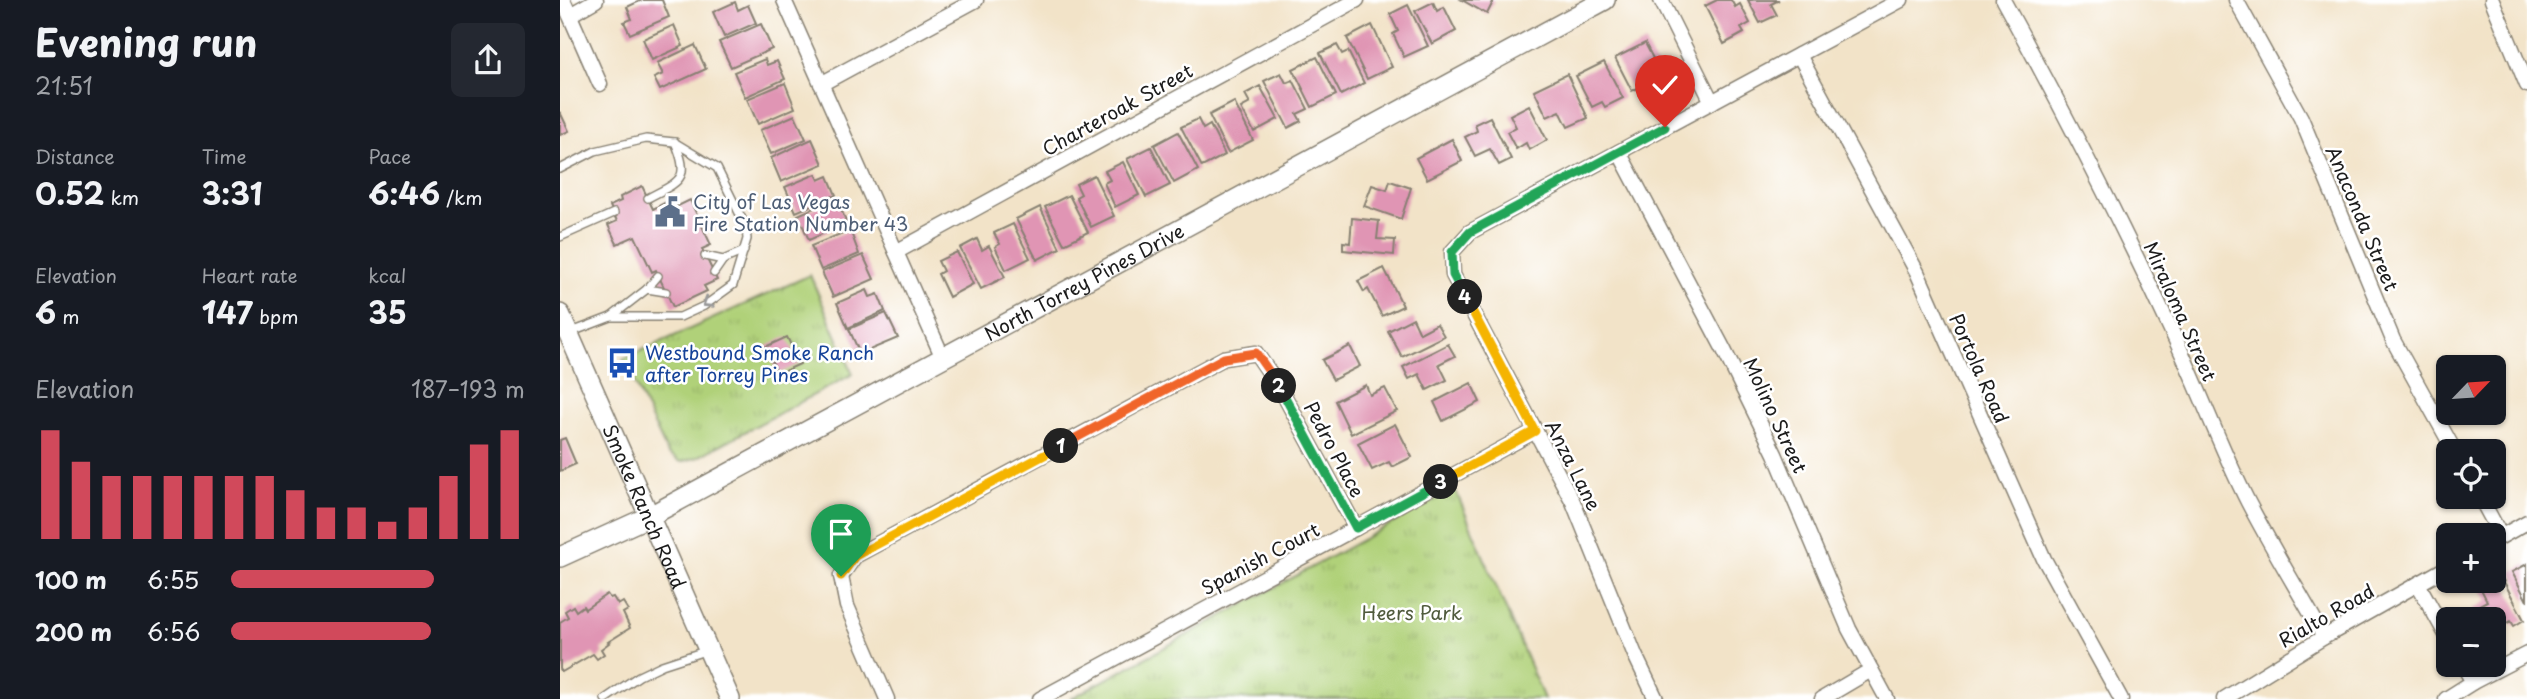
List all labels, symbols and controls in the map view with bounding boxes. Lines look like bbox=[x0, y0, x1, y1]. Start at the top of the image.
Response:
text: Evening run bbox=[35, 13, 257, 70]
button: share bbox=[451, 23, 525, 97]
pin bbox=[1635, 55, 1695, 127]
street label: Charteroak Street bbox=[1037, 56, 1198, 162]
icon: check bbox=[1646, 66, 1684, 104]
text: 21:51 bbox=[35, 68, 93, 103]
street label: Anaconda Street bbox=[2320, 141, 2406, 295]
text: Distance bbox=[35, 142, 115, 170]
text: Time bbox=[202, 142, 247, 170]
text: Pace bbox=[368, 142, 411, 170]
text: 0.52 bbox=[35, 170, 104, 215]
text: 3:31 bbox=[202, 170, 263, 215]
text: 6:46 bbox=[368, 170, 440, 215]
text: km bbox=[104, 183, 139, 211]
text: /km bbox=[440, 183, 483, 211]
place label: City of Las Vegas Fire Station Number 43 bbox=[693, 187, 908, 237]
public building icon: City of Las Vegas Fire Station Number 43 bbox=[653, 195, 687, 229]
street label: North Torrey Pines Drive bbox=[979, 216, 1189, 347]
street label: Miraloma Street bbox=[2138, 237, 2224, 385]
text: Elevation bbox=[35, 261, 117, 289]
text: Heart rate bbox=[202, 261, 298, 289]
text: kcal bbox=[368, 261, 406, 289]
pin: 4 bbox=[1448, 280, 1482, 314]
text: 4 bbox=[1458, 282, 1471, 310]
text: 6 bbox=[35, 289, 56, 334]
text: 147 bbox=[202, 289, 253, 334]
text: 35 bbox=[368, 289, 407, 334]
one-way arrow bbox=[702, 295, 715, 308]
text: m bbox=[56, 302, 80, 330]
text: bpm bbox=[253, 302, 299, 330]
street label: Portola Road bbox=[1943, 309, 2017, 427]
place label: Westbound Smoke Ranch after Torrey Pines bbox=[645, 338, 874, 388]
bus stop icon: Westbound Smoke Ranch after Torrey Pines bbox=[605, 346, 639, 380]
street label: Molino Street bbox=[1737, 353, 1815, 478]
north arrow bbox=[2436, 355, 2506, 425]
map controls bbox=[2436, 355, 2506, 677]
pin: 2 bbox=[1262, 368, 1296, 404]
text: Elevation bbox=[35, 371, 134, 406]
text: 187–193 m bbox=[411, 371, 525, 406]
text: 2 bbox=[1272, 371, 1285, 399]
street label: Pedro Place bbox=[1298, 396, 1372, 502]
street label: Anza Lane bbox=[1539, 415, 1609, 515]
street label: Smoke Ranch Road bbox=[596, 419, 693, 593]
pin: 1 bbox=[1044, 428, 1078, 464]
text: 1 bbox=[1056, 431, 1065, 459]
button: locate bbox=[2436, 439, 2506, 509]
pin: 3 bbox=[1424, 464, 1458, 500]
text: 3 bbox=[1434, 467, 1447, 495]
pin bbox=[811, 504, 871, 576]
icon: arrive bbox=[822, 515, 860, 553]
street label: Spanish Court bbox=[1196, 515, 1324, 601]
button: + bbox=[2436, 523, 2506, 593]
text: 100 m bbox=[35, 562, 107, 597]
text: 6:55 bbox=[147, 562, 199, 597]
street label: Rialto Road bbox=[2273, 576, 2379, 654]
park label: Heers Park bbox=[1362, 598, 1463, 626]
button: − bbox=[2436, 607, 2506, 677]
text: 200 m bbox=[35, 614, 112, 649]
text: 6:56 bbox=[147, 614, 200, 649]

